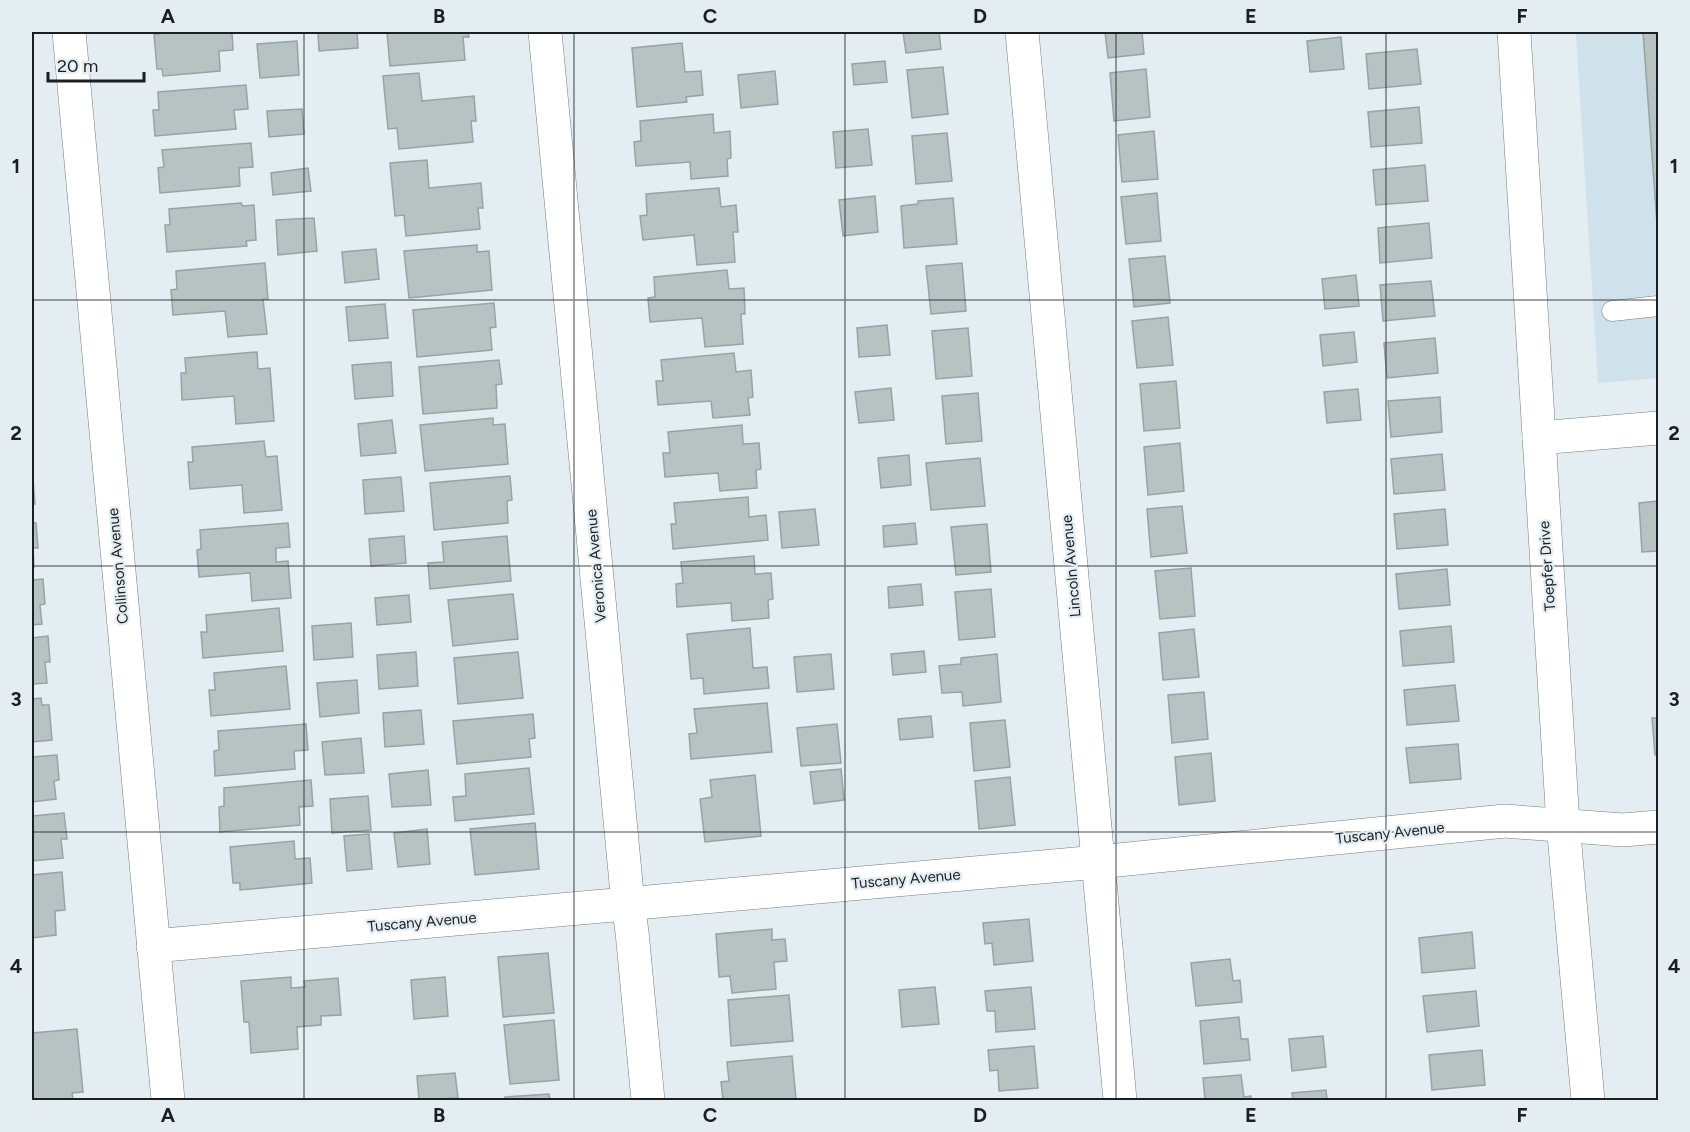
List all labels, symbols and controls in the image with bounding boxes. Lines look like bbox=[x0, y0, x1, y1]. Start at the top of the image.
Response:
text: A bbox=[161, 4, 176, 28]
text: B bbox=[433, 4, 445, 28]
text: C bbox=[703, 4, 717, 28]
text: D bbox=[973, 4, 987, 28]
text: E bbox=[1245, 4, 1257, 28]
text: F bbox=[1516, 4, 1528, 28]
scale bar bbox=[48, 45, 144, 83]
text: 20 m bbox=[57, 55, 98, 77]
text: 1 bbox=[12, 154, 20, 178]
text: 1 bbox=[1670, 154, 1678, 178]
text: 2 bbox=[10, 421, 22, 445]
text: 2 bbox=[1668, 421, 1680, 445]
street label: Collinson Avenue bbox=[104, 507, 132, 625]
street label: Veronica Avenue bbox=[582, 509, 610, 623]
street label: Lincoln Avenue bbox=[1058, 514, 1084, 618]
street label: Toepfer Drive bbox=[1535, 520, 1559, 612]
text: 3 bbox=[10, 687, 22, 711]
text: 3 bbox=[1668, 687, 1680, 711]
street label: Tuscany Avenue bbox=[1335, 818, 1445, 848]
street label: Tuscany Avenue bbox=[851, 865, 961, 893]
street label: Tuscany Avenue bbox=[367, 908, 477, 936]
text: 4 bbox=[10, 954, 23, 978]
text: 4 bbox=[1668, 954, 1681, 978]
text: A bbox=[161, 1103, 176, 1127]
text: B bbox=[433, 1103, 445, 1127]
text: C bbox=[703, 1103, 717, 1127]
text: D bbox=[973, 1103, 987, 1127]
text: E bbox=[1245, 1103, 1257, 1127]
text: F bbox=[1516, 1103, 1528, 1127]

